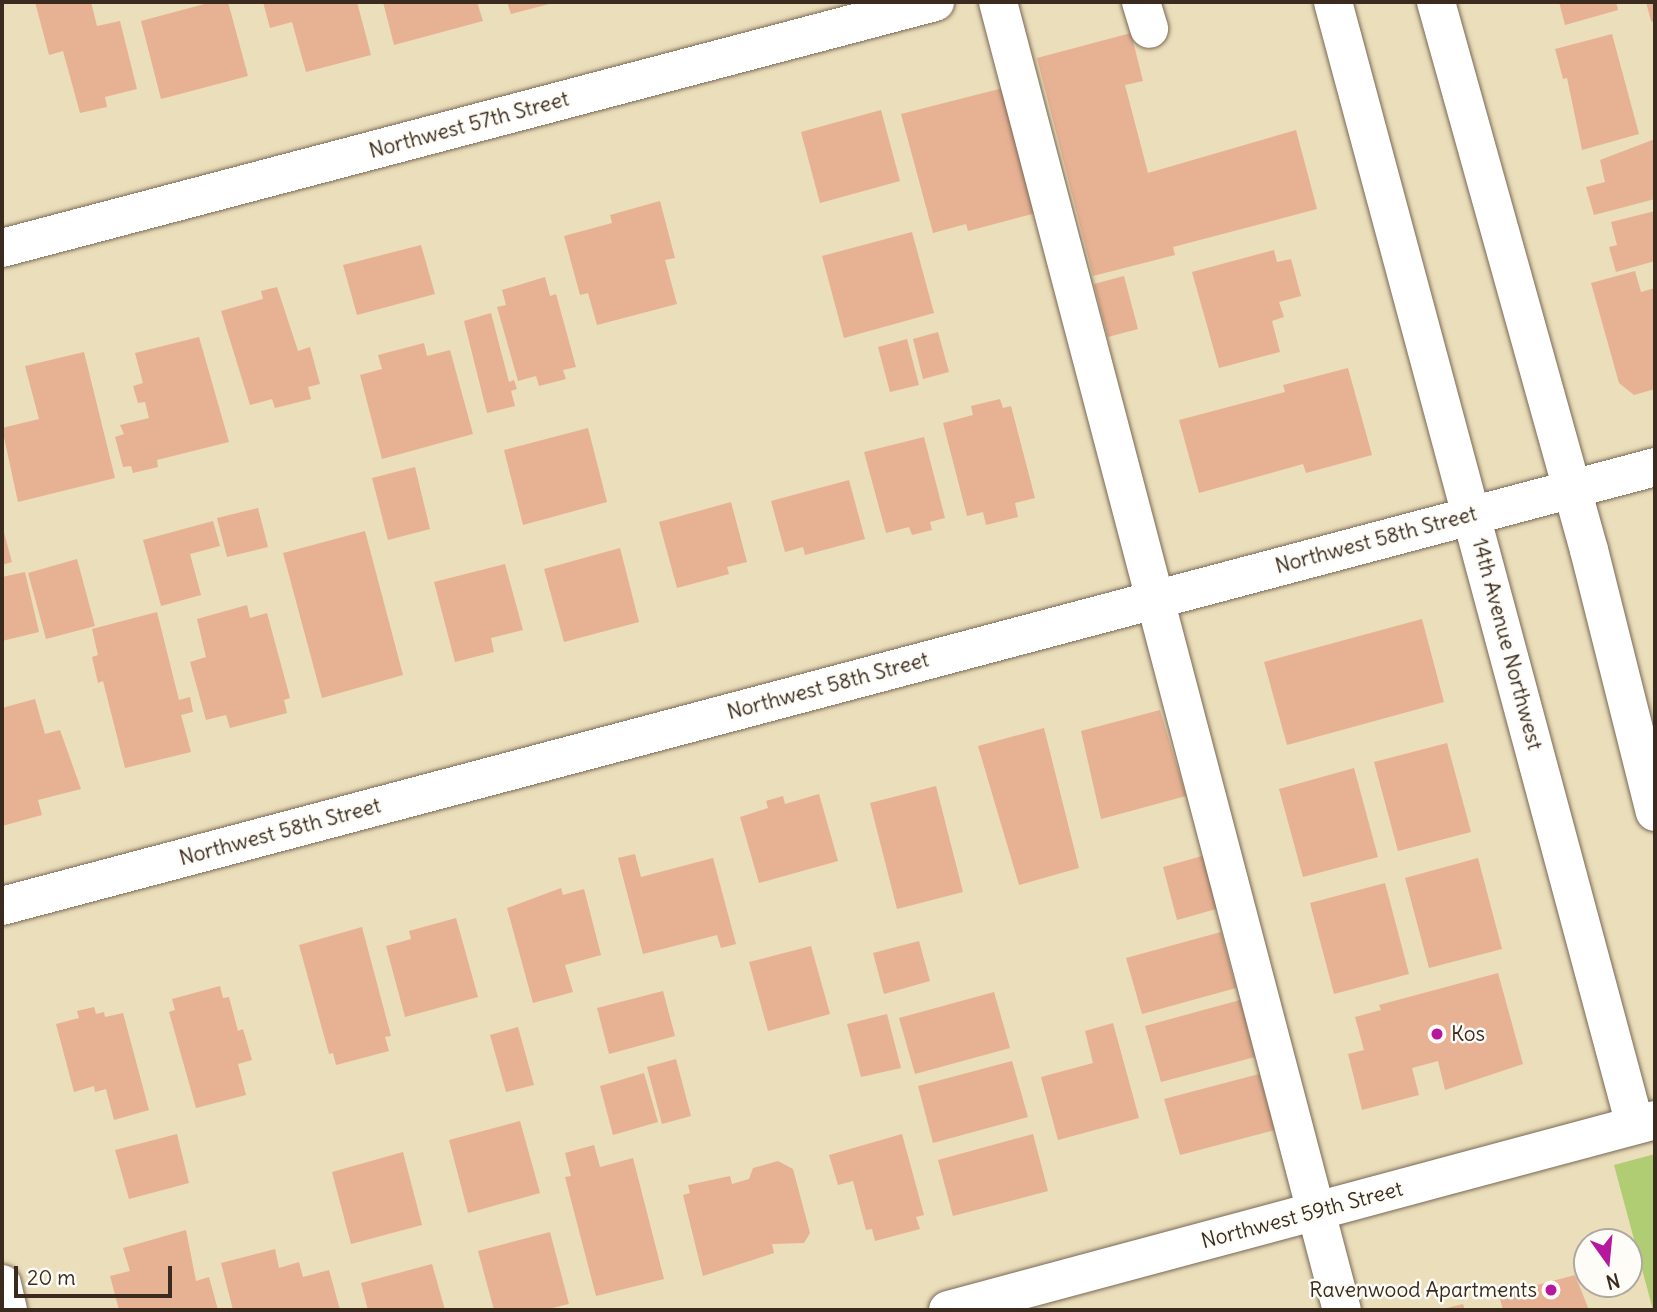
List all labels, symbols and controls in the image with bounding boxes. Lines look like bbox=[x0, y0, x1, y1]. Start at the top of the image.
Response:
street label: Northwest 57th Street bbox=[366, 86, 572, 164]
street label: Northwest 58th Street bbox=[1272, 501, 1480, 579]
street label: 14th Avenue Northwest bbox=[1467, 535, 1547, 753]
street label: Northwest 58th Street bbox=[724, 647, 932, 725]
street label: Northwest 58th Street bbox=[176, 793, 384, 871]
place label: Kos bbox=[1451, 1021, 1485, 1047]
marker: Kos bbox=[1429, 1026, 1445, 1042]
street label: Northwest 59th Street bbox=[1198, 1176, 1406, 1254]
north arrow bbox=[1573, 1228, 1643, 1298]
scale bar bbox=[18, 1252, 175, 1296]
text: 20 m bbox=[27, 1264, 76, 1291]
text: N bbox=[1603, 1268, 1622, 1295]
place label: Ravenwood Apartments bbox=[1309, 1277, 1537, 1303]
marker: Ravenwood Apartments bbox=[1543, 1282, 1559, 1298]

